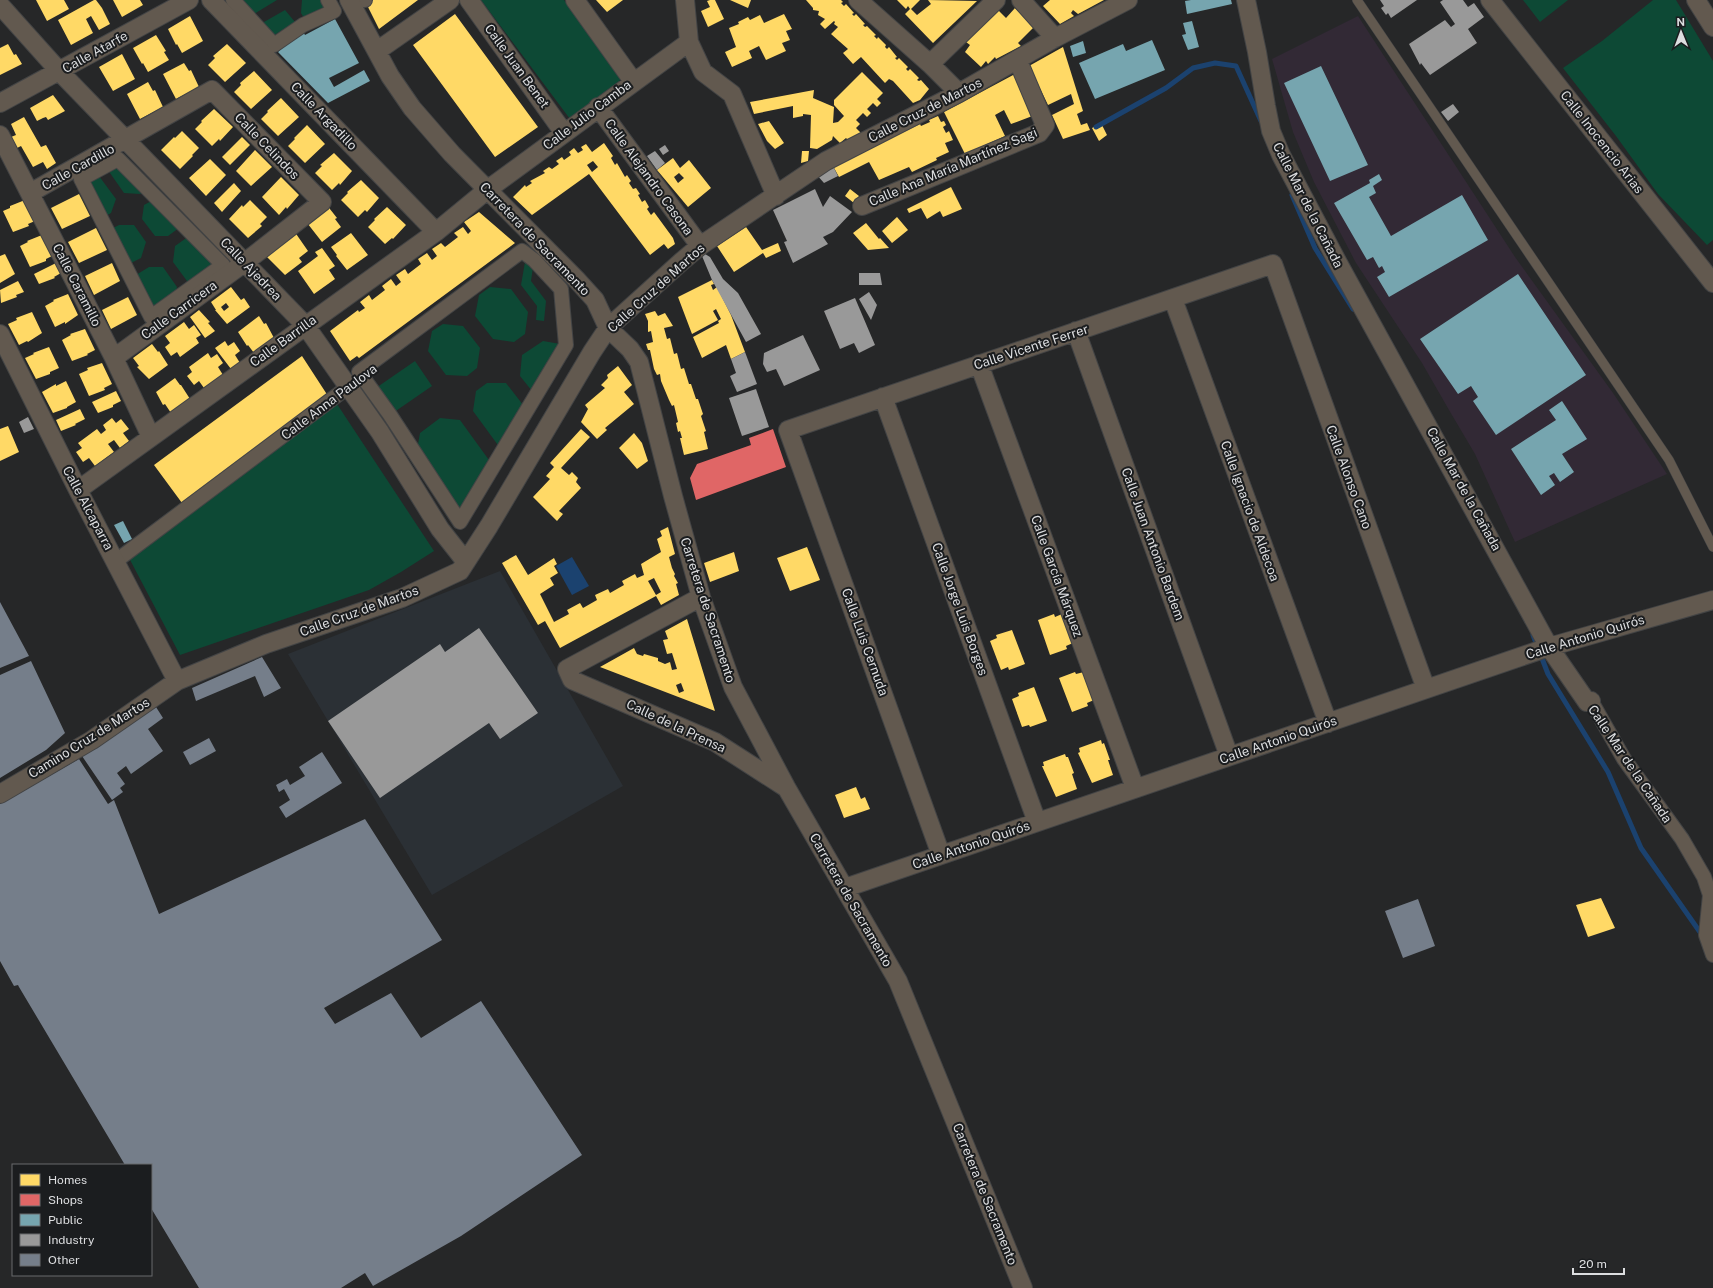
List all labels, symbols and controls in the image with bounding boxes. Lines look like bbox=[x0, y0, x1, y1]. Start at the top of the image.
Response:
north arrow bbox=[1661, 12, 1701, 52]
text: N bbox=[1676, 16, 1685, 28]
street label: Calle Juan Benet bbox=[482, 21, 552, 111]
street label: Calle Atarfe bbox=[60, 28, 130, 76]
street label: Calle Cruz de Martos bbox=[866, 75, 984, 145]
street label: Calle Julio Camba bbox=[540, 77, 634, 153]
street label: Calle Argadillo bbox=[288, 79, 360, 153]
street label: Calle Inocencio Arias bbox=[1557, 88, 1647, 196]
street label: Calle Celindos bbox=[232, 110, 302, 182]
street label: Calle Alejandro Casona bbox=[602, 116, 696, 238]
street label: Calle Ana María Martínez Sagi bbox=[867, 125, 1039, 209]
street label: Calle Mar de la Cañada bbox=[1270, 140, 1346, 270]
street label: Calle Cardillo bbox=[39, 141, 117, 193]
street label: Carretera de Sacramento bbox=[477, 179, 593, 299]
street label: Calle Ajedrea bbox=[217, 235, 285, 303]
street label: Calle Caramillo bbox=[50, 241, 104, 329]
street label: Calle Cruz de Martos bbox=[604, 241, 708, 335]
street label: Calle Carricera bbox=[138, 278, 220, 342]
street label: Calle Barrilla bbox=[247, 312, 319, 370]
street label: Calle Vicente Ferrer bbox=[972, 321, 1090, 373]
street label: Calle Anna Paulova bbox=[278, 361, 380, 443]
street label: Calle Alonso Cano bbox=[1323, 423, 1375, 531]
street label: Calle Mar de la Cañada bbox=[1424, 425, 1504, 553]
street label: Calle Ignacio de Aldecoa bbox=[1218, 439, 1282, 583]
street label: Calle Alcaparra bbox=[60, 463, 116, 553]
street label: Calle Juan Antonio Bardem bbox=[1118, 466, 1188, 622]
street label: Calle García Márquez bbox=[1028, 513, 1086, 639]
street label: Carretera de Sacramento bbox=[677, 536, 739, 684]
street label: Calle Jorge Luis Borges bbox=[929, 541, 991, 677]
street label: Calle Cruz de Martos bbox=[298, 583, 420, 639]
street label: Calle Luis Cernuda bbox=[839, 586, 891, 698]
street label: Calle Antonio Quirós bbox=[1524, 612, 1646, 662]
street label: Camino Cruz de Martos bbox=[26, 695, 152, 781]
street label: Calle de la Prensa bbox=[624, 696, 728, 756]
street label: Calle Mar de la Cañada bbox=[1585, 702, 1675, 826]
street label: Calle Antonio Quirós bbox=[1217, 713, 1339, 767]
street label: Calle Antonio Quirós bbox=[910, 818, 1032, 872]
street label: Carretera de Sacramento bbox=[807, 831, 895, 969]
street label: Carretera de Sacramento bbox=[950, 1121, 1020, 1267]
legend bbox=[12, 1164, 152, 1276]
text: Homes bbox=[48, 1173, 87, 1187]
text: Shops bbox=[48, 1193, 83, 1207]
text: Public bbox=[48, 1213, 83, 1227]
text: Industry bbox=[48, 1233, 95, 1247]
scale bar bbox=[1573, 1250, 1624, 1276]
text: Other bbox=[48, 1253, 80, 1267]
text: 20 m bbox=[1579, 1257, 1607, 1271]

